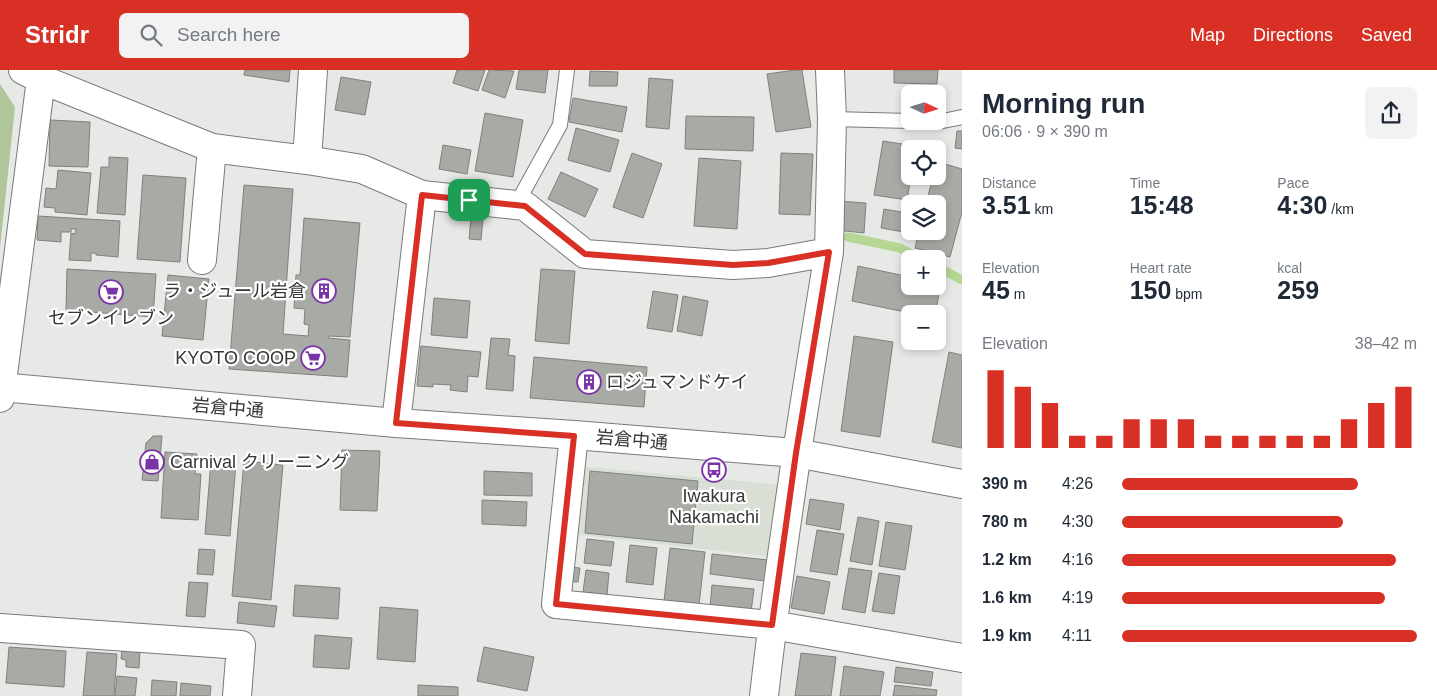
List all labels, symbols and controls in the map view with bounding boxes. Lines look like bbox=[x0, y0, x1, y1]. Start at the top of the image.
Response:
search box bbox=[119, 13, 469, 58]
text: Stridr bbox=[25, 21, 89, 48]
icon: search bbox=[137, 21, 165, 49]
text: Search here bbox=[177, 24, 281, 45]
text: Map bbox=[1190, 25, 1225, 45]
text: Directions bbox=[1253, 25, 1333, 45]
text: Saved bbox=[1361, 25, 1412, 45]
north arrow bbox=[901, 85, 946, 130]
map controls bbox=[901, 85, 946, 350]
button: share bbox=[1365, 87, 1417, 139]
text: Morning run bbox=[982, 88, 1145, 119]
text: 06:06 · 9 × 390 m bbox=[982, 123, 1108, 140]
button: locate bbox=[901, 140, 946, 185]
text: Distance bbox=[982, 175, 1036, 191]
text: Time bbox=[1130, 175, 1160, 191]
text: Pace bbox=[1277, 175, 1309, 191]
pin bbox=[448, 179, 490, 221]
icon: arrive bbox=[455, 186, 483, 214]
text: 3.51 bbox=[982, 191, 1031, 219]
text: 15:48 bbox=[1130, 191, 1194, 219]
text: 4:30 bbox=[1277, 191, 1327, 219]
button: layers bbox=[901, 195, 946, 240]
text: km bbox=[1031, 201, 1053, 217]
text: /km bbox=[1327, 201, 1354, 217]
button: + bbox=[901, 250, 946, 295]
text: Elevation bbox=[982, 260, 1040, 276]
text: Heart rate bbox=[1130, 260, 1192, 276]
text: kcal bbox=[1277, 260, 1302, 276]
text: 45 bbox=[982, 276, 1010, 304]
text: 150 bbox=[1130, 276, 1171, 304]
text: 259 bbox=[1277, 276, 1319, 304]
building icon: ラ・ジュール岩倉 bbox=[311, 278, 337, 304]
supermarket icon: セブンイレブン bbox=[98, 279, 124, 305]
place label: ラ・ジュール岩倉 bbox=[163, 281, 306, 301]
text: m bbox=[1010, 286, 1025, 302]
text: bpm bbox=[1171, 286, 1203, 302]
button: − bbox=[901, 305, 946, 350]
place label: セブンイレブン bbox=[48, 308, 174, 328]
text: Elevation bbox=[982, 335, 1048, 352]
text: 38–42 m bbox=[1355, 335, 1417, 352]
supermarket icon: KYOTO COOP bbox=[300, 345, 326, 371]
place label: KYOTO COOP bbox=[175, 348, 296, 368]
building icon: ロジュマンドケイ bbox=[576, 369, 602, 395]
place label: ロジュマンドケイ bbox=[606, 372, 748, 392]
street label: 岩倉中通 bbox=[191, 395, 265, 421]
street label: 岩倉中通 bbox=[595, 427, 669, 453]
shop icon: Carnival クリーニング bbox=[139, 449, 165, 475]
place label: Carnival クリーニング bbox=[170, 452, 349, 472]
bus stop icon: Iwakura Nakamachi bbox=[701, 457, 727, 483]
text: 390 m bbox=[982, 475, 1027, 492]
text: 4:26 bbox=[1062, 475, 1093, 492]
place label: Iwakura Nakamachi bbox=[669, 486, 759, 527]
text: 780 m bbox=[982, 513, 1027, 530]
text: 4:30 bbox=[1062, 513, 1093, 530]
text: 1.2 km bbox=[982, 551, 1032, 568]
text: 4:16 bbox=[1062, 551, 1093, 568]
text: 1.6 km bbox=[982, 589, 1032, 606]
text: 4:19 bbox=[1062, 589, 1093, 606]
text: 1.9 km bbox=[982, 627, 1032, 644]
text: 4:11 bbox=[1062, 627, 1092, 644]

